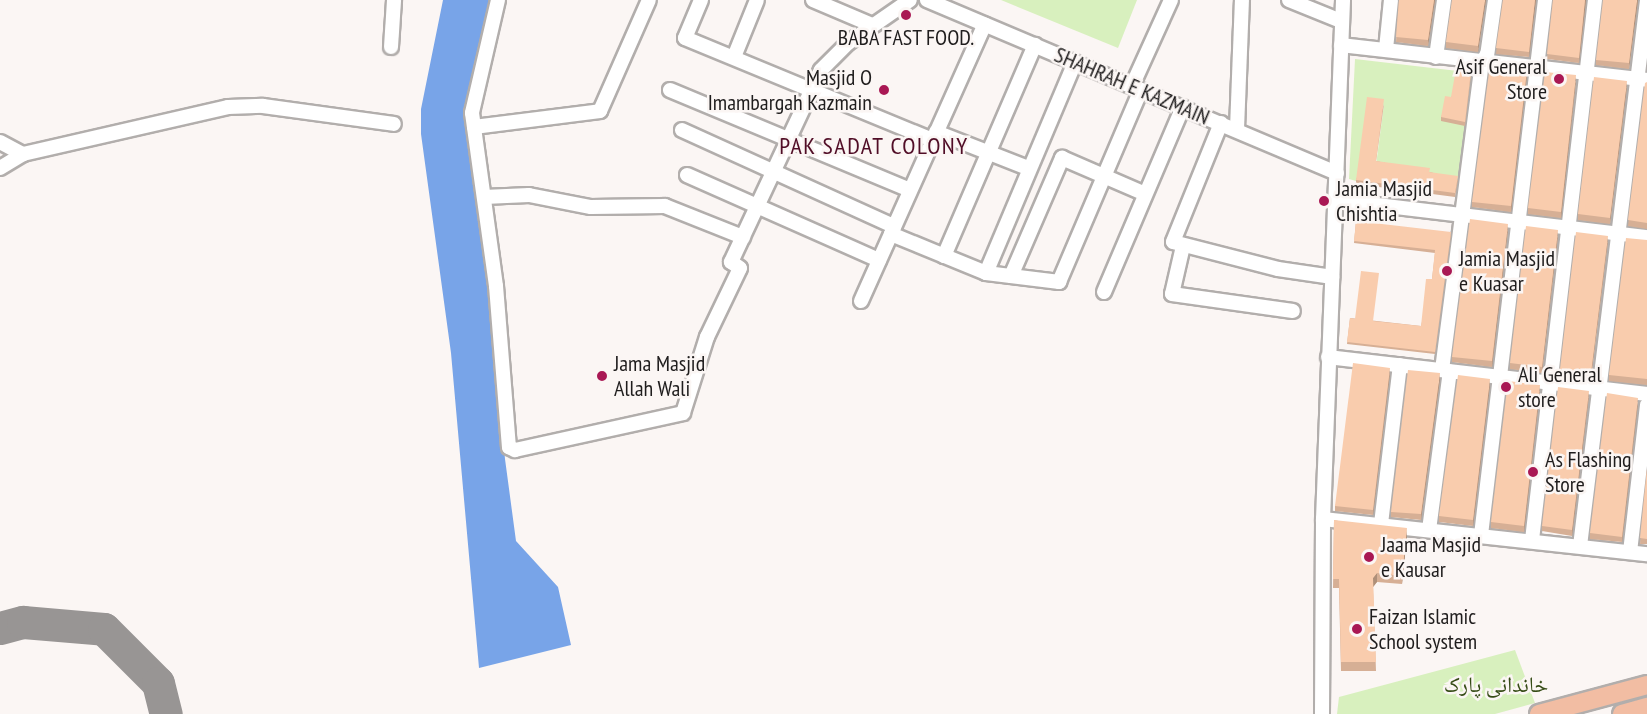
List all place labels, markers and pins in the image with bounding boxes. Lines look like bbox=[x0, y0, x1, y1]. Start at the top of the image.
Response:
marker: BABA FAST FOOD. bbox=[899, 8, 913, 22]
place label: BABA FAST FOOD. bbox=[837, 25, 975, 51]
place label: Asif General Store bbox=[1455, 53, 1547, 104]
place label: Masjid O Imambargah Kazmain bbox=[708, 64, 872, 116]
marker: Asif General Store bbox=[1552, 72, 1566, 86]
marker: Masjid O Imambargah Kazmain bbox=[877, 83, 891, 97]
place label: Jamia Masjid Chishtia bbox=[1336, 175, 1432, 226]
marker: Jamia Masjid Chishtia bbox=[1317, 194, 1331, 208]
place label: Jamia Masjid e Kuasar bbox=[1459, 245, 1555, 296]
marker: Jamia Masjid e Kuasar bbox=[1440, 264, 1454, 278]
place label: Jama Masjid Allah Wali bbox=[614, 350, 705, 402]
place label: Ali General store bbox=[1518, 361, 1602, 412]
marker: Jama Masjid Allah Wali bbox=[595, 369, 609, 383]
marker: Ali General store bbox=[1499, 380, 1513, 394]
place label: As Flashing Store bbox=[1545, 446, 1632, 498]
marker: As Flashing Store bbox=[1526, 465, 1540, 479]
place label: Jaama Masjid e Kausar bbox=[1381, 531, 1481, 582]
marker: Jaama Masjid e Kausar bbox=[1362, 550, 1376, 564]
place label: Faizan Islamic School system bbox=[1369, 603, 1477, 654]
marker: Faizan Islamic School system bbox=[1350, 622, 1364, 636]

